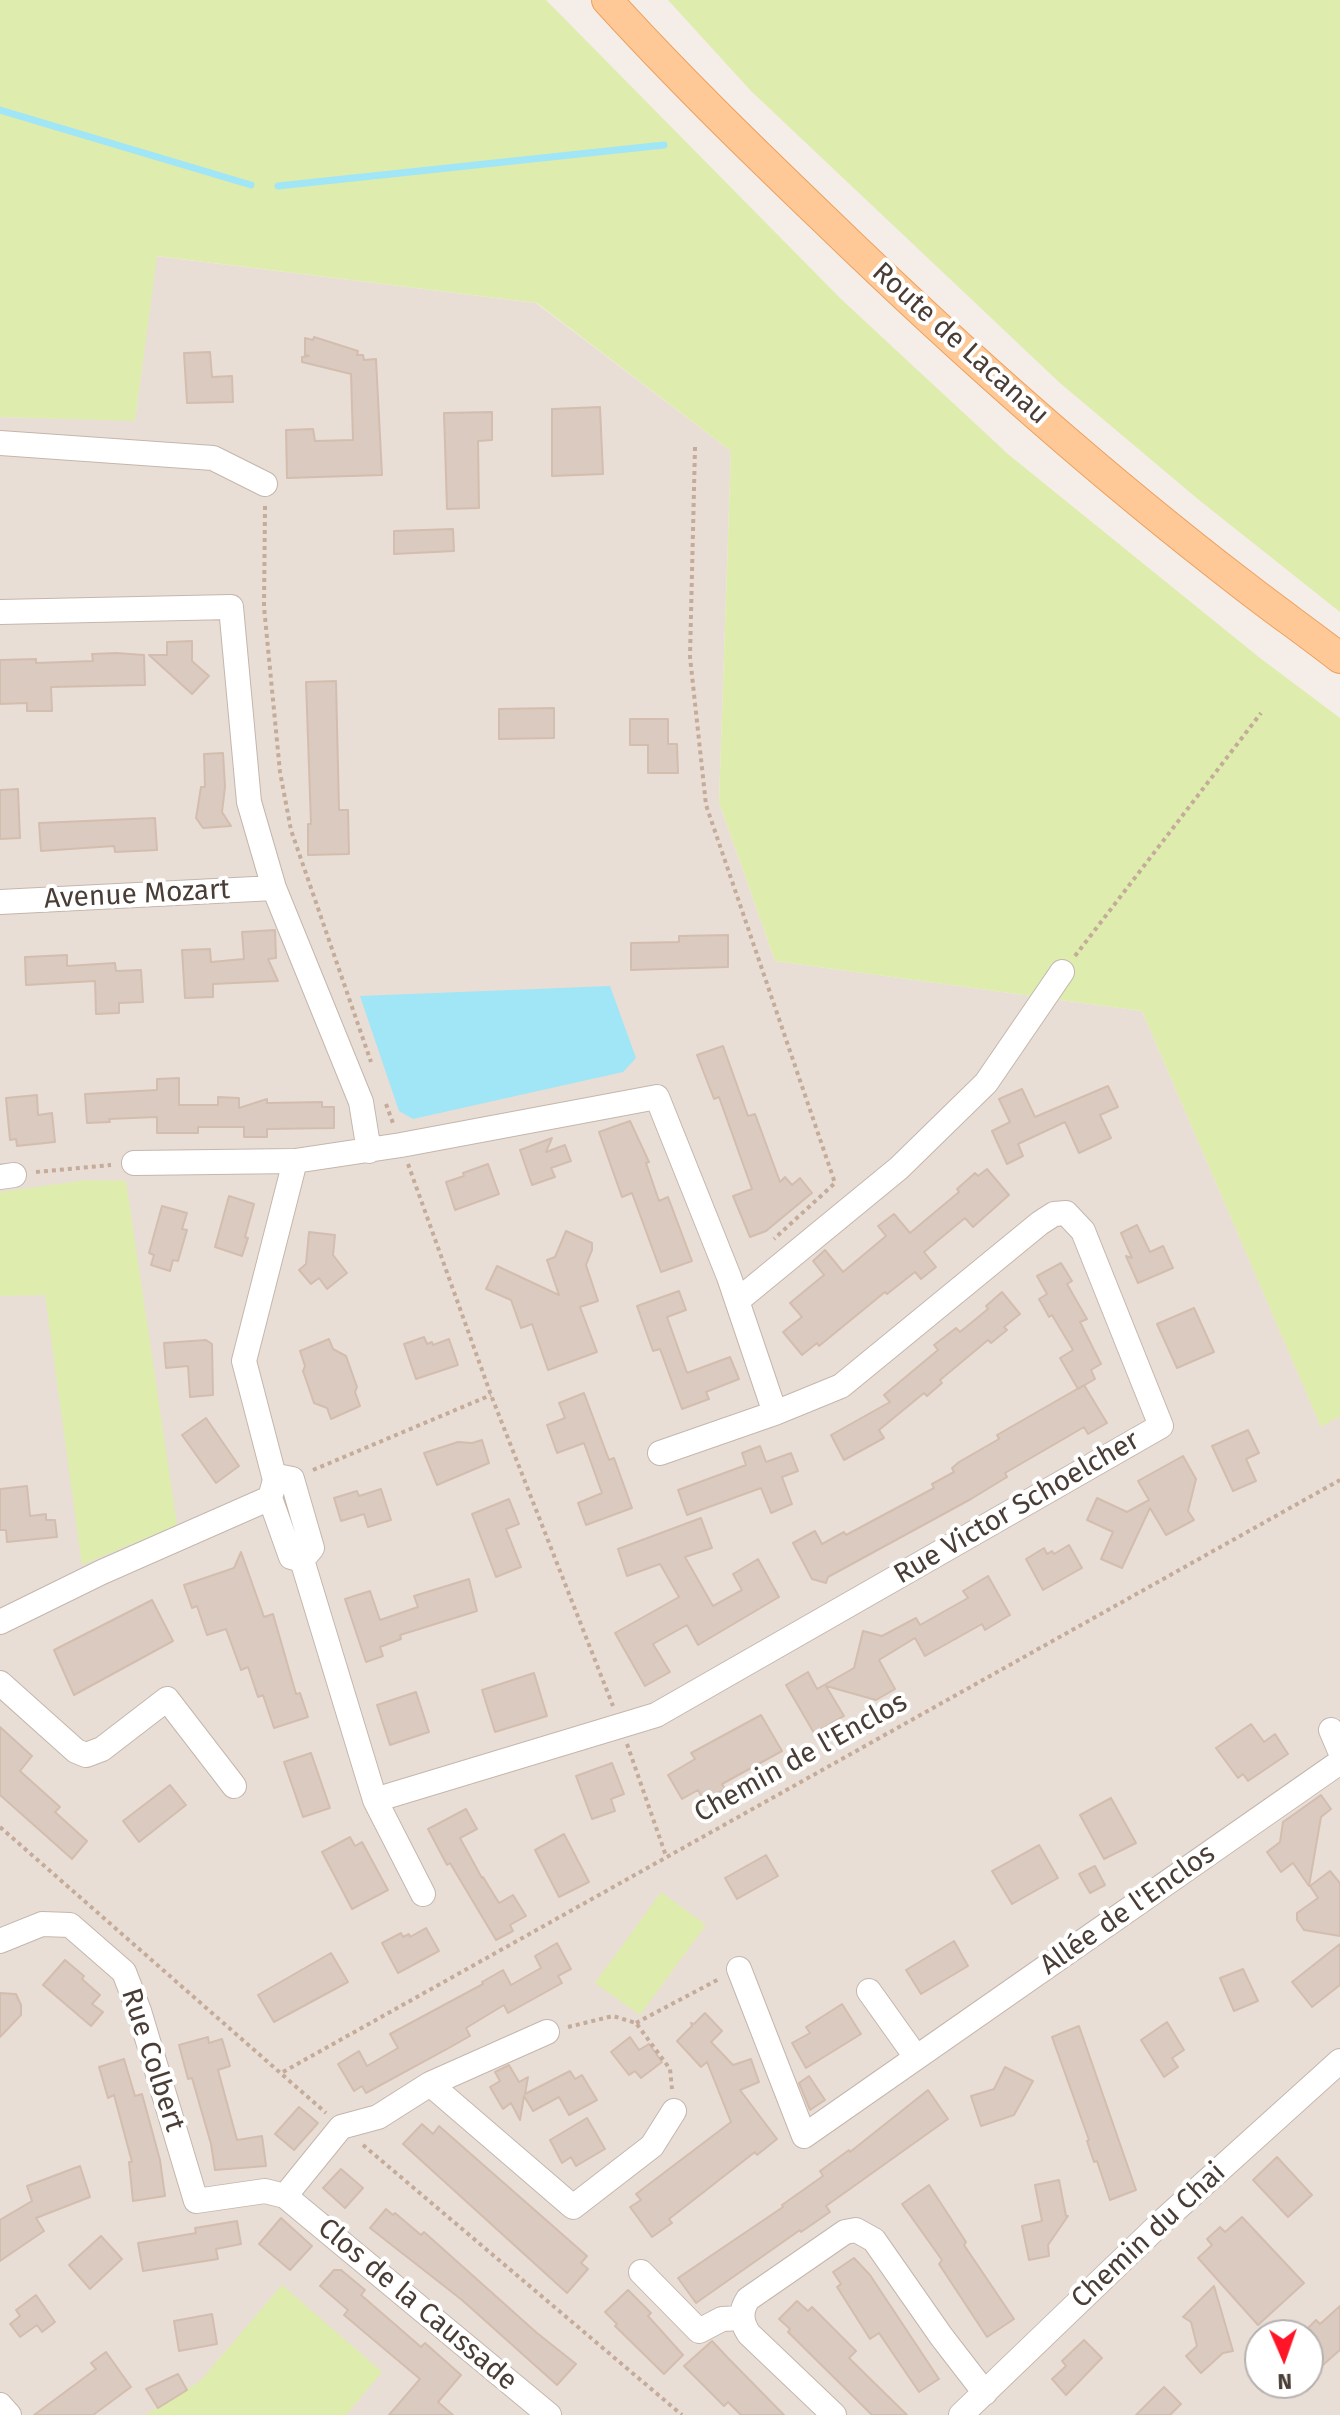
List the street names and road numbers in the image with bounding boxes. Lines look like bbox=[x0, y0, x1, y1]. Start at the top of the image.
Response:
street label: Route de Lacanau bbox=[865, 256, 1055, 432]
street label: Avenue Mozart bbox=[43, 873, 231, 917]
street label: Rue Victor Schoelcher bbox=[888, 1424, 1146, 1592]
street label: Chemin de l'Enclos bbox=[689, 1686, 913, 1830]
street label: Allée de l'Enclos bbox=[1034, 1837, 1222, 1983]
street label: Rue Colbert bbox=[113, 1984, 191, 2136]
street label: Chemin du Chai bbox=[1065, 2156, 1233, 2316]
street label: Clos de la Caussade bbox=[310, 2212, 524, 2398]

